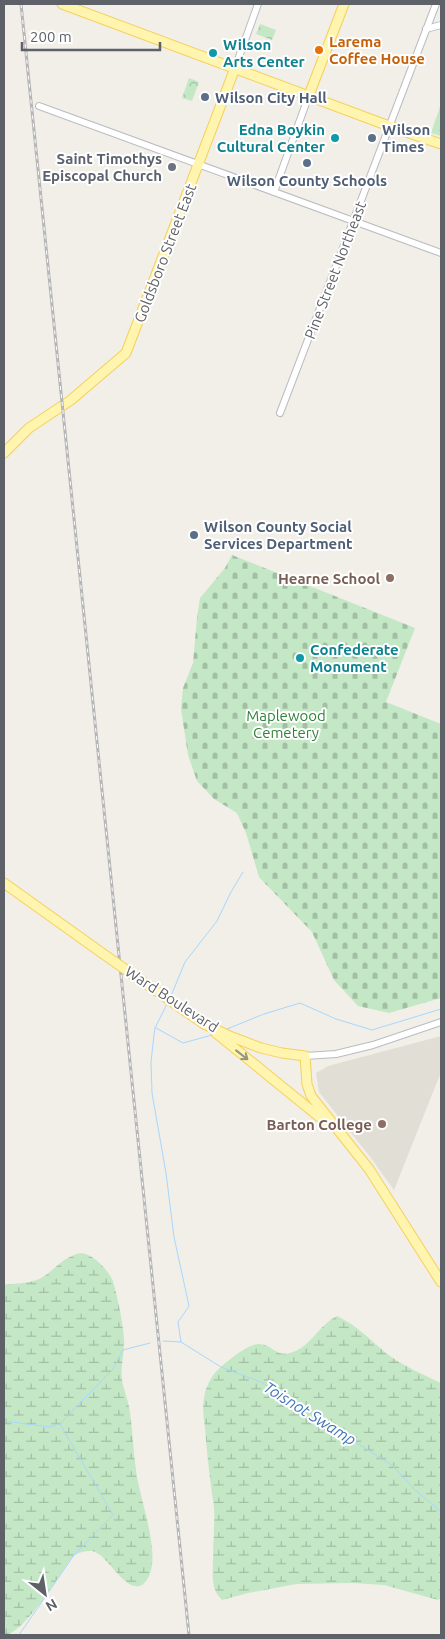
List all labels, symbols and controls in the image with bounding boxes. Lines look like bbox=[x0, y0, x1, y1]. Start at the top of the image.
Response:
scale bar bbox=[22, 20, 160, 52]
text: 200 m bbox=[30, 28, 72, 45]
place label: Larema Coffee House bbox=[329, 33, 425, 67]
place label: Wilson Arts Center bbox=[223, 36, 306, 70]
marker: Larema Coffee House bbox=[313, 44, 325, 56]
marker: Wilson Arts Center bbox=[207, 47, 219, 59]
place label: Wilson City Hall bbox=[215, 89, 327, 106]
marker: Wilson City Hall bbox=[199, 91, 211, 103]
place label: Edna Boykin Cultural Center bbox=[217, 121, 326, 155]
place label: Wilson Times bbox=[382, 121, 430, 155]
marker: Edna Boykin Cultural Center bbox=[329, 132, 341, 144]
marker: Wilson Times bbox=[366, 132, 378, 144]
place label: Saint Timothys Episcopal Church bbox=[42, 150, 162, 184]
marker: Wilson County Schools bbox=[301, 157, 313, 169]
marker: Saint Timothys Episcopal Church bbox=[166, 161, 178, 173]
place label: Wilson County Schools bbox=[227, 172, 387, 189]
street label: Goldsboro Street East bbox=[131, 181, 199, 325]
street label: Pine Street Northeast bbox=[301, 199, 369, 341]
place label: Wilson County Social Services Department bbox=[204, 518, 353, 552]
marker: Wilson County Social Services Department bbox=[188, 529, 200, 541]
place label: Hearne School bbox=[278, 570, 380, 587]
marker: Hearne School bbox=[384, 572, 396, 584]
place label: Confederate Monument bbox=[310, 641, 399, 675]
marker: Confederate Monument bbox=[294, 652, 306, 664]
park label: Maplewood Cemetery bbox=[246, 707, 326, 741]
street label: Ward Boulevard bbox=[122, 963, 222, 1035]
one-way arrow bbox=[235, 1049, 248, 1060]
place label: Barton College bbox=[266, 1116, 372, 1133]
marker: Barton College bbox=[376, 1118, 388, 1130]
water label: Toisnot Swamp bbox=[261, 1377, 359, 1449]
north arrow bbox=[20, 1569, 70, 1619]
text: N bbox=[43, 1596, 60, 1615]

